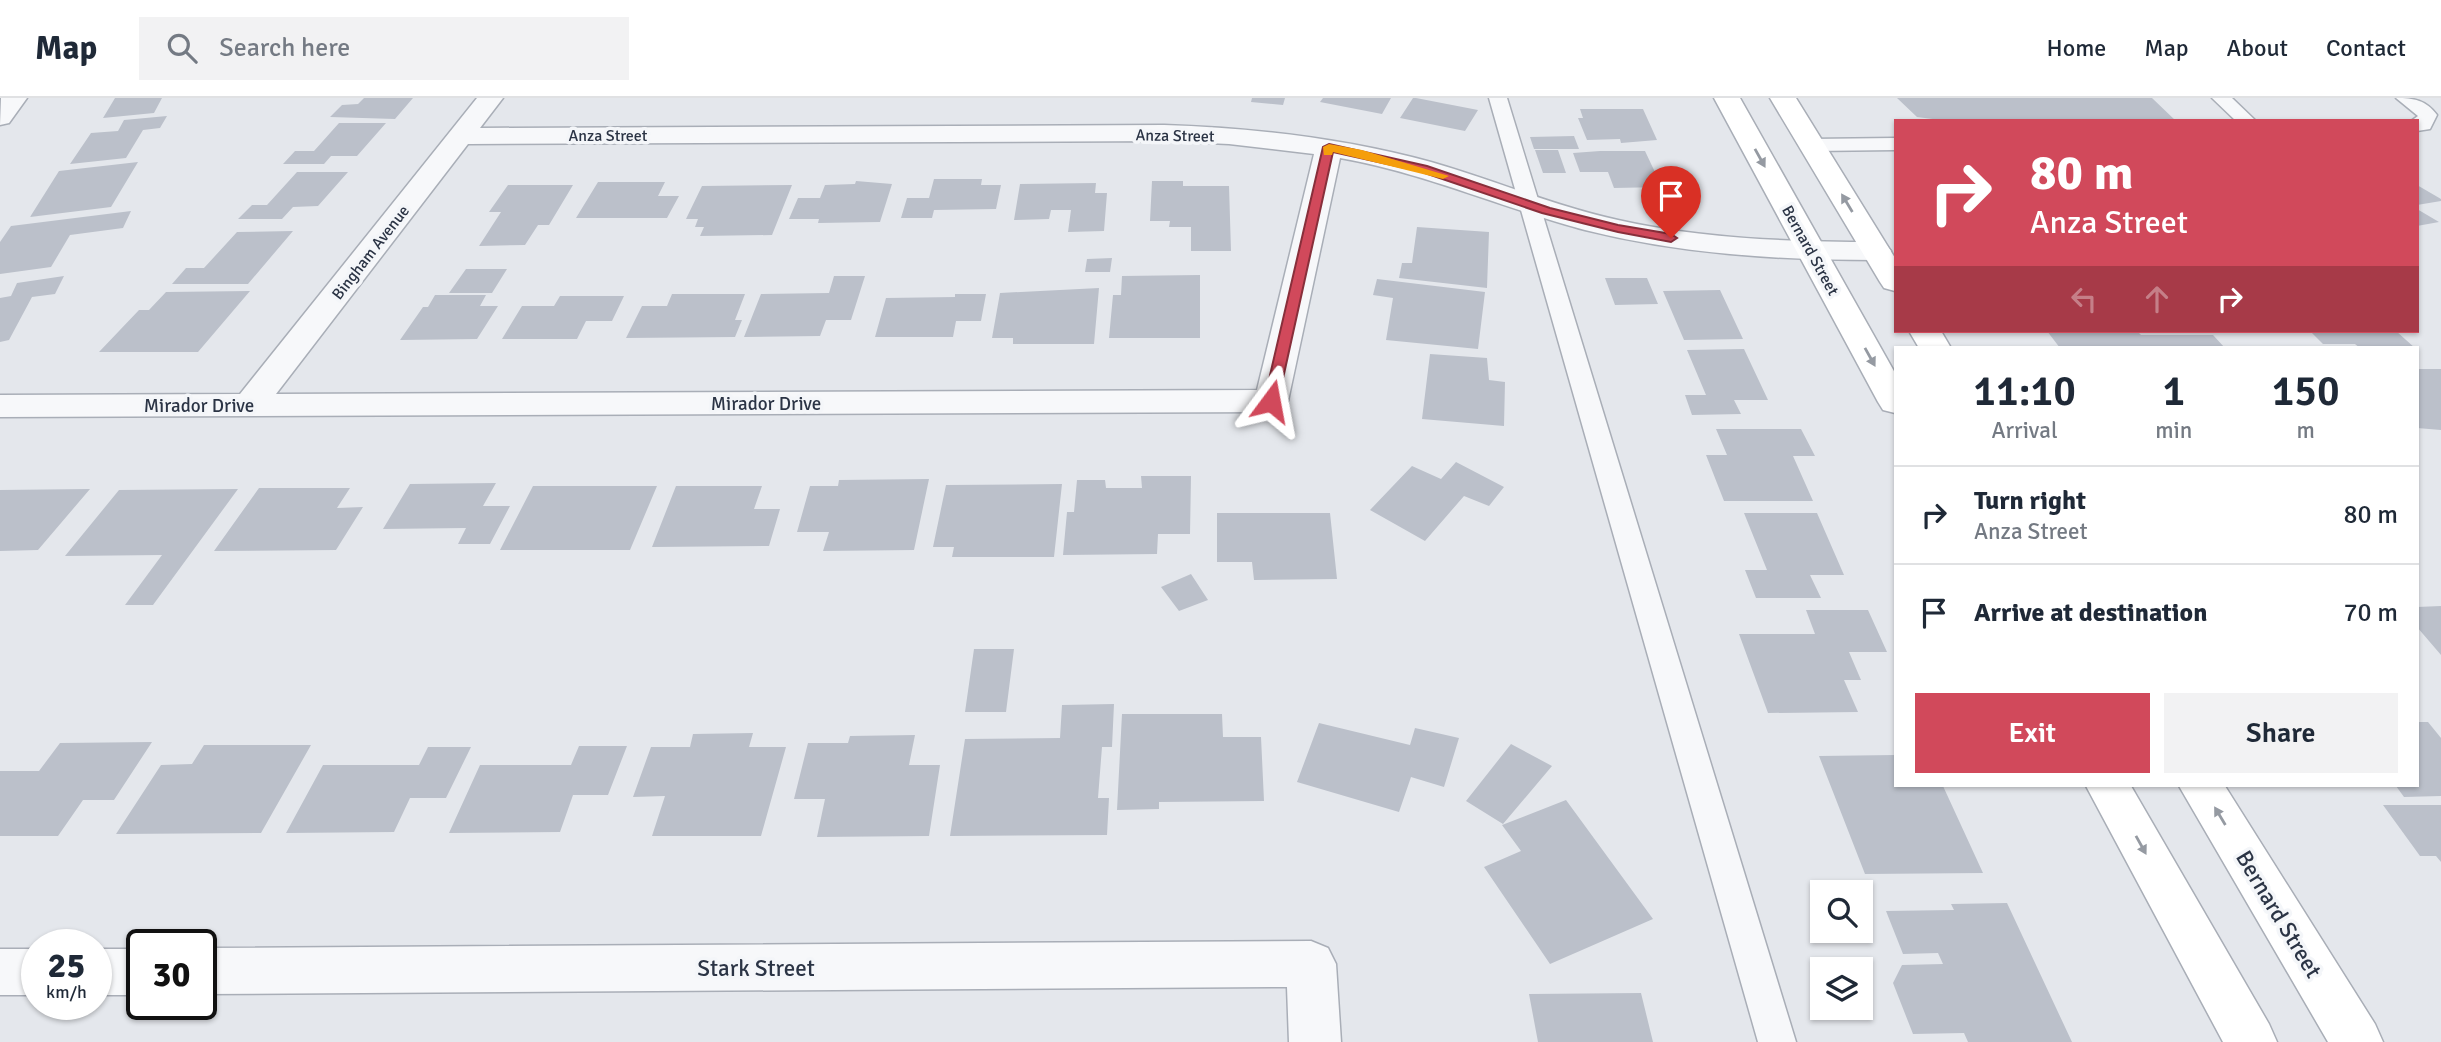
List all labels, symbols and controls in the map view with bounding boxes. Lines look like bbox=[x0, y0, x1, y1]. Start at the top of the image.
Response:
search box bbox=[139, 17, 629, 80]
text: Map bbox=[35, 28, 97, 69]
icon: search bbox=[163, 29, 201, 67]
text: Search here bbox=[219, 32, 350, 64]
text: Home bbox=[2046, 33, 2106, 63]
text: Map bbox=[2144, 33, 2189, 63]
text: About bbox=[2227, 33, 2288, 63]
text: Contact bbox=[2326, 33, 2406, 63]
street label: Anza Street bbox=[1135, 125, 1215, 147]
street label: Anza Street bbox=[569, 126, 648, 146]
text: 80 m bbox=[2030, 143, 2133, 203]
icon: right bbox=[1915, 147, 2006, 238]
one-way arrow bbox=[1754, 148, 1766, 168]
pin bbox=[1641, 166, 1701, 238]
icon: arrive bbox=[1652, 177, 1690, 215]
one-way arrow bbox=[1841, 194, 1853, 213]
street label: Bingham Avenue bbox=[328, 201, 414, 304]
street label: Bernard Street bbox=[1777, 202, 1843, 299]
text: Anza Street bbox=[2030, 203, 2188, 242]
icon: left bbox=[2065, 280, 2103, 318]
icon: ahead bbox=[2138, 280, 2176, 318]
icon: right bbox=[2211, 280, 2249, 318]
one-way arrow bbox=[1864, 347, 1876, 367]
position arrow bbox=[1234, 364, 1308, 438]
text: 11:10 bbox=[1973, 366, 2076, 417]
text: 1 bbox=[2162, 366, 2185, 417]
text: 150 bbox=[2272, 366, 2340, 417]
street label: Mirador Drive bbox=[711, 392, 821, 416]
street label: Mirador Drive bbox=[144, 394, 254, 418]
text: Arrival bbox=[1991, 416, 2058, 445]
text: min bbox=[2155, 416, 2192, 445]
text: m bbox=[2296, 416, 2315, 445]
text: Turn right bbox=[1974, 485, 2086, 517]
icon: right bbox=[1915, 496, 1953, 534]
text: 80 m bbox=[2343, 499, 2398, 531]
text: Anza Street bbox=[1974, 517, 2088, 546]
icon: arrive bbox=[1915, 594, 1953, 632]
text: Arrive at destination bbox=[1974, 597, 2207, 629]
text: 70 m bbox=[2343, 597, 2398, 629]
button: Exit bbox=[1915, 693, 2150, 773]
button: Share bbox=[2164, 693, 2398, 773]
one-way arrow bbox=[2213, 807, 2226, 826]
one-way arrow bbox=[2135, 836, 2147, 855]
street label: Bernard Street bbox=[2229, 845, 2328, 983]
map controls bbox=[1810, 880, 1873, 1020]
button: search bbox=[1810, 880, 1873, 943]
speed limit sign: 30 bbox=[126, 929, 217, 1020]
text: 25 bbox=[48, 944, 85, 987]
street label: Stark Street bbox=[697, 954, 815, 983]
button: layers bbox=[1810, 957, 1873, 1020]
text: km/h bbox=[46, 981, 87, 1003]

